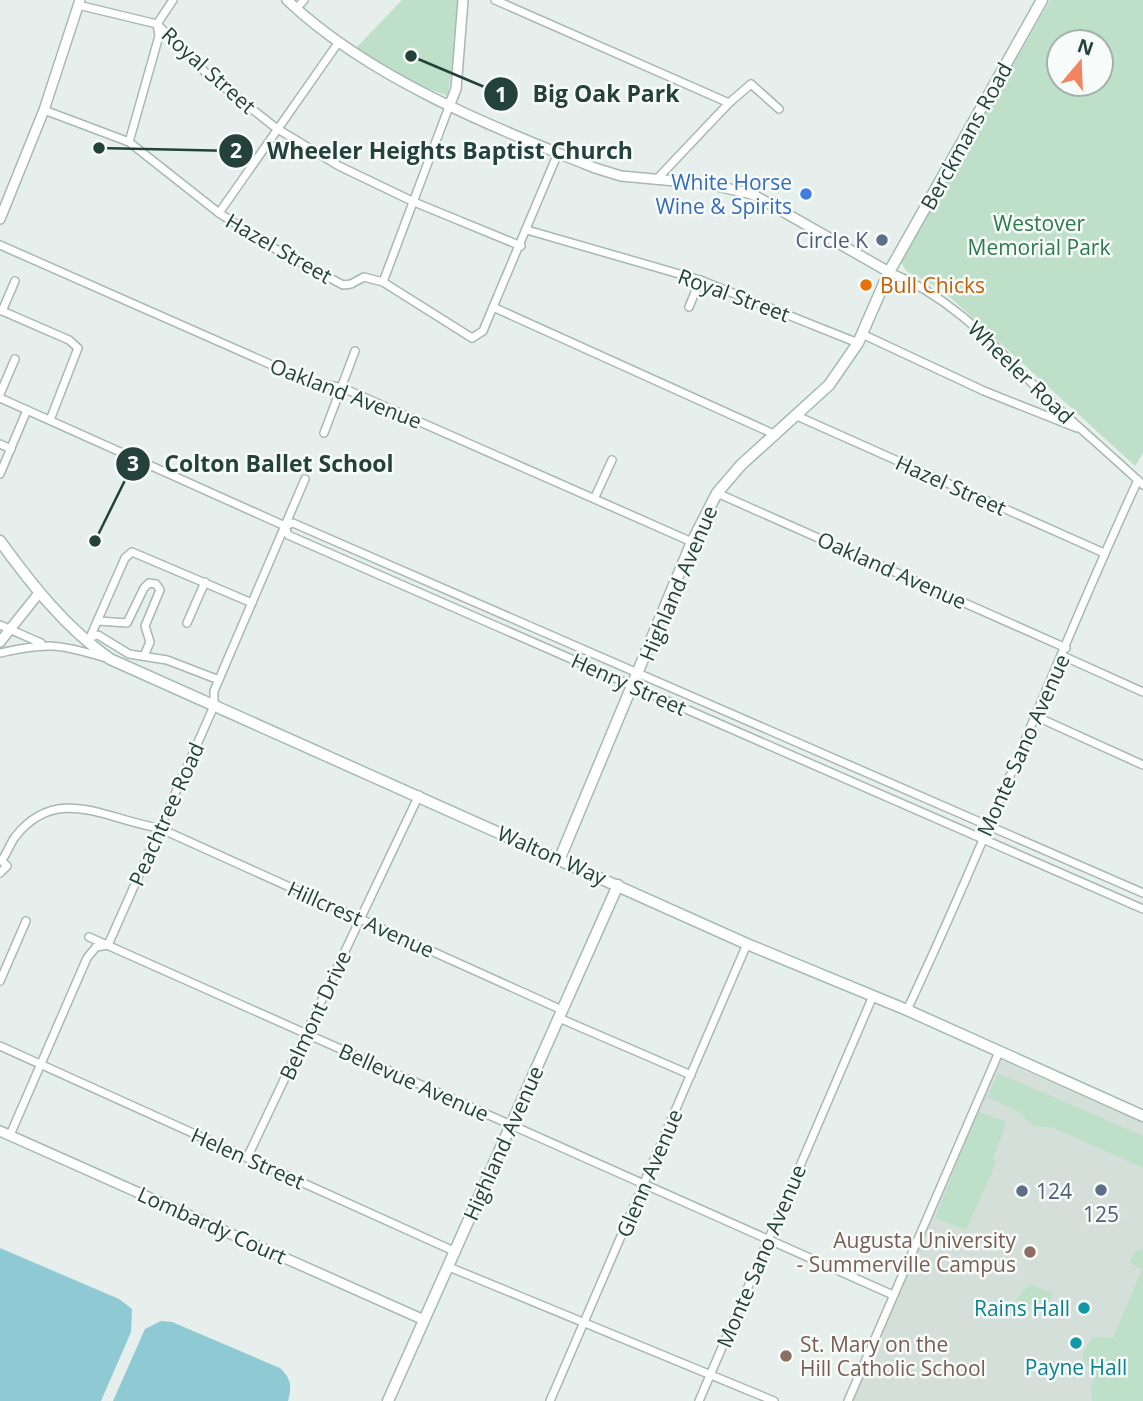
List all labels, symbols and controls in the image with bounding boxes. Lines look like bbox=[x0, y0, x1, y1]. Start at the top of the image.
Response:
street label: Royal Street bbox=[156, 20, 262, 120]
north arrow bbox=[1045, 28, 1115, 98]
text: N bbox=[1074, 32, 1097, 62]
street label: Berckmans Road bbox=[914, 57, 1018, 215]
callout: Big Oak Park bbox=[484, 72, 694, 116]
text: Big Oak Park bbox=[533, 77, 680, 109]
text: 1 bbox=[495, 80, 507, 108]
callout: Wheeler Heights Baptist Church bbox=[218, 129, 647, 173]
text: Wheeler Heights Baptist Church bbox=[267, 134, 633, 166]
text: 2 bbox=[230, 136, 242, 164]
place label: White Horse Wine & Spirits bbox=[655, 168, 792, 220]
marker: White Horse Wine & Spirits bbox=[798, 186, 814, 202]
street label: Hazel Street bbox=[221, 206, 337, 290]
park label: Westover Memorial Park bbox=[968, 209, 1110, 261]
place label: Circle K bbox=[795, 226, 868, 254]
marker: Circle K bbox=[874, 232, 890, 248]
street label: Royal Street bbox=[674, 262, 794, 328]
place label: Bull Chicks bbox=[880, 271, 985, 299]
marker: Bull Chicks bbox=[858, 277, 874, 293]
street label: Wheeler Road bbox=[962, 314, 1080, 430]
street label: Oakland Avenue bbox=[266, 351, 426, 435]
callout: Colton Ballet School bbox=[115, 442, 407, 486]
text: Colton Ballet School bbox=[164, 447, 394, 479]
street label: Hazel Street bbox=[891, 448, 1011, 522]
text: 3 bbox=[127, 449, 139, 477]
street label: Highland Avenue bbox=[633, 501, 723, 665]
street label: Oakland Avenue bbox=[813, 525, 971, 615]
street label: Henry Street bbox=[567, 646, 691, 722]
street label: Monte Sano Avenue bbox=[970, 650, 1076, 840]
street label: Peachtree Road bbox=[122, 738, 210, 890]
street label: Walton Way bbox=[493, 819, 611, 892]
street label: Hillcrest Avenue bbox=[283, 874, 439, 964]
street label: Belmont Drive bbox=[273, 946, 357, 1084]
street label: Bellevue Avenue bbox=[335, 1036, 493, 1128]
street label: Highland Avenue bbox=[456, 1061, 550, 1225]
street label: Glenn Avenue bbox=[609, 1105, 689, 1241]
street label: Helen Street bbox=[187, 1121, 309, 1195]
street label: Monte Sano Avenue bbox=[710, 1160, 812, 1352]
place label: 124 bbox=[1036, 1177, 1072, 1205]
street label: Lombardy Court bbox=[133, 1180, 291, 1270]
marker: 125 bbox=[1093, 1182, 1109, 1198]
marker: 124 bbox=[1014, 1183, 1030, 1199]
place label: 125 bbox=[1083, 1200, 1119, 1228]
place label: Augusta University - Summerville Campus bbox=[796, 1226, 1016, 1278]
marker: Augusta University - Summerville Campus bbox=[1022, 1244, 1038, 1260]
place label: Rains Hall bbox=[974, 1294, 1070, 1322]
marker: Rains Hall bbox=[1076, 1300, 1092, 1316]
place label: St. Mary on the Hill Catholic School bbox=[800, 1330, 986, 1382]
marker: Payne Hall bbox=[1068, 1335, 1084, 1351]
marker: St. Mary on the Hill Catholic School bbox=[778, 1348, 794, 1364]
place label: Payne Hall bbox=[1025, 1353, 1127, 1381]

